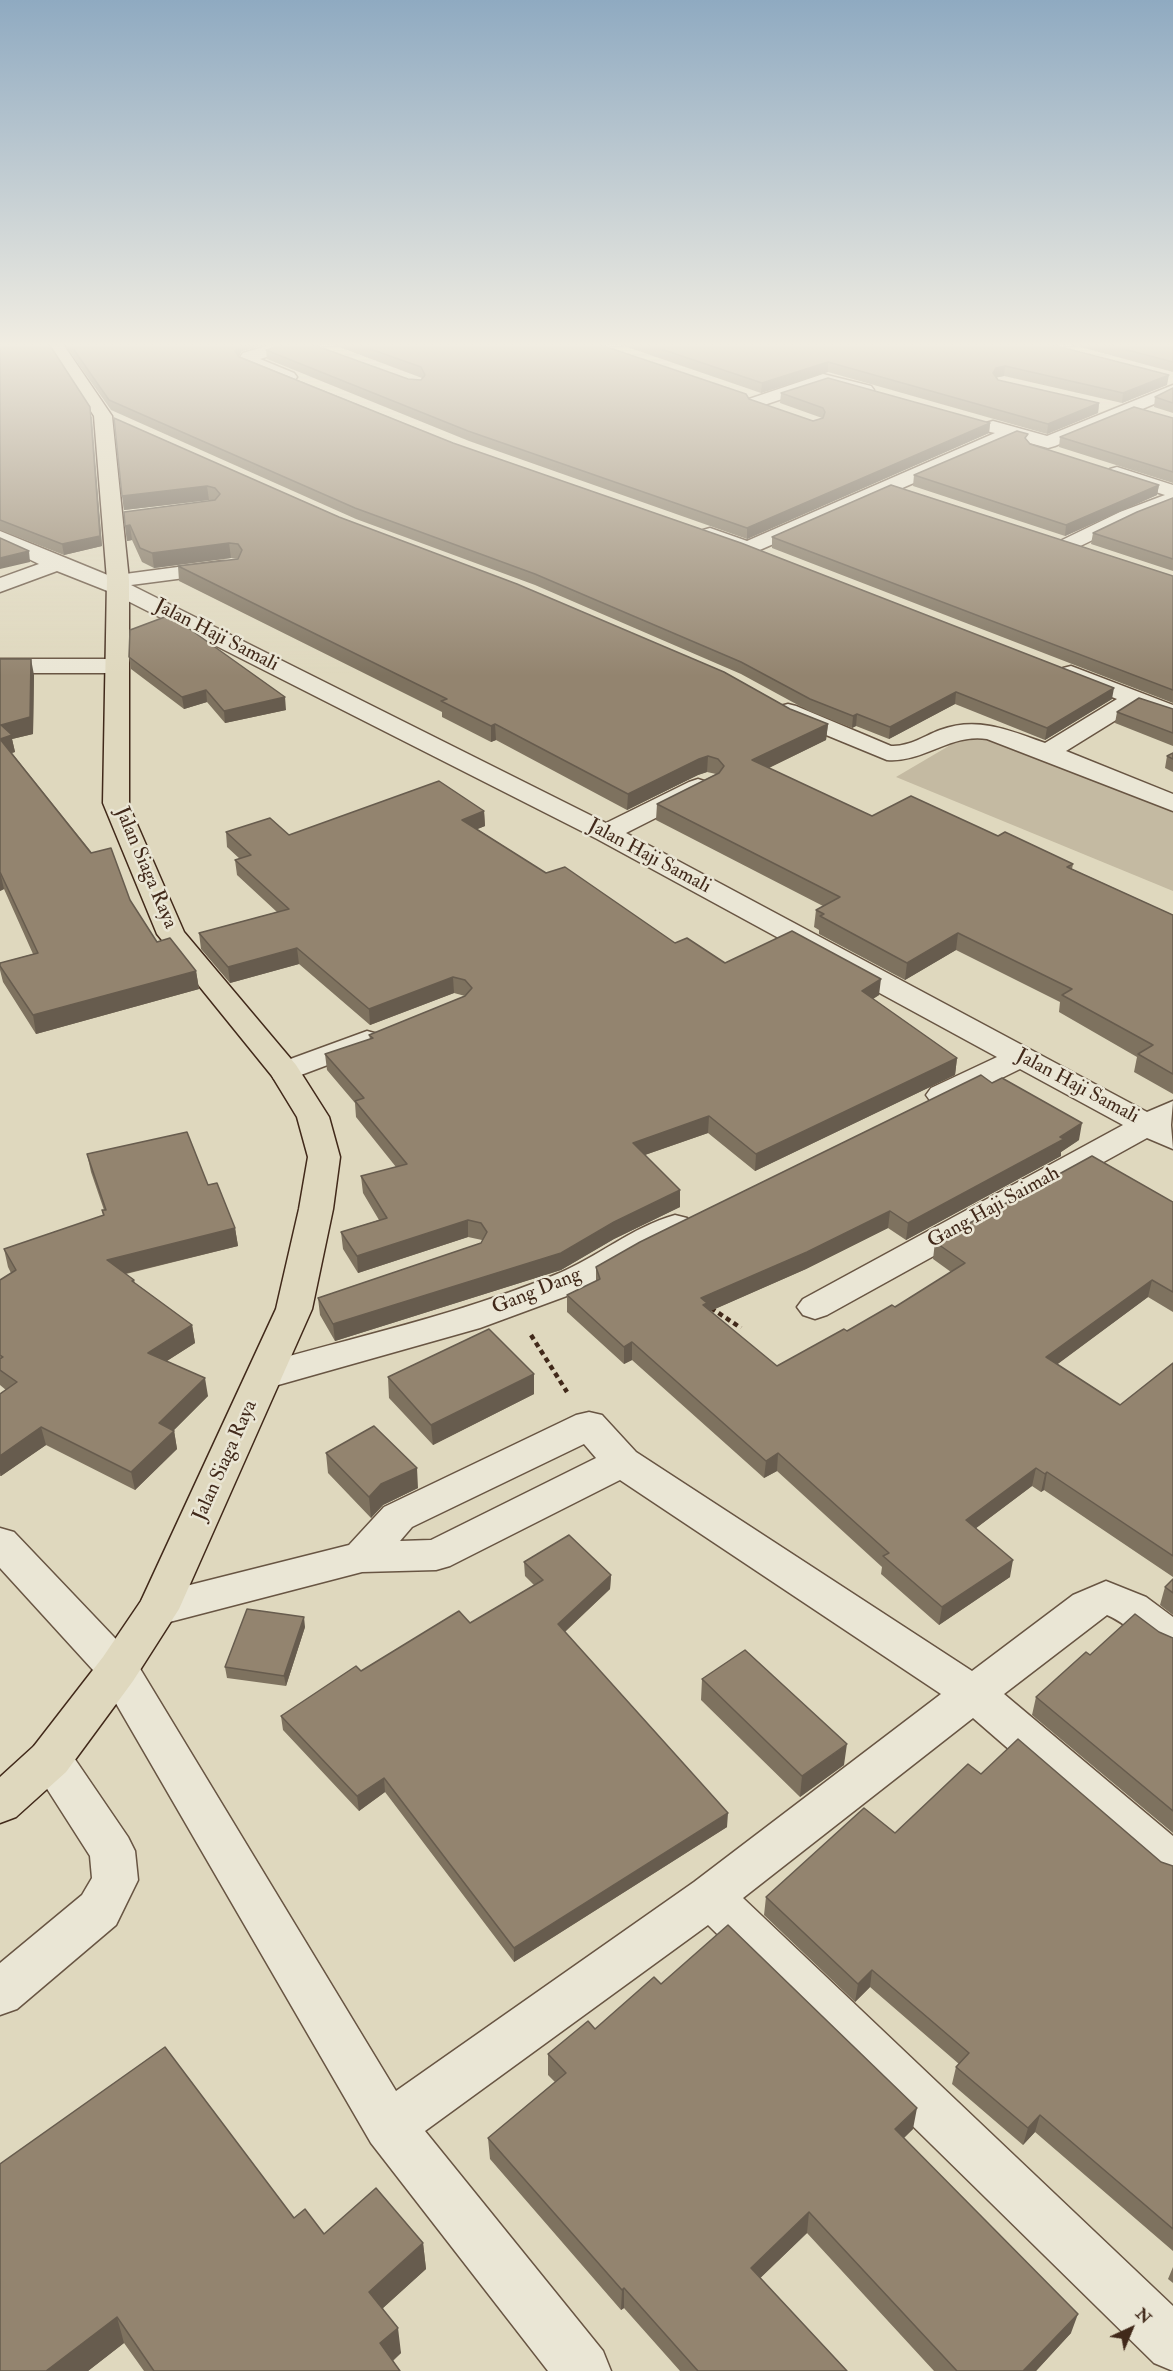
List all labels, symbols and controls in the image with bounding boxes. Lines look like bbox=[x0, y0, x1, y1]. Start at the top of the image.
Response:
street label: Jalan Haji Samali bbox=[150, 594, 282, 678]
street label: Jalan Siaga Raya bbox=[109, 804, 181, 932]
street label: Jalan Haji Samali bbox=[583, 814, 715, 900]
street label: Jalan Haji Samali bbox=[1011, 1044, 1143, 1130]
street label: Gang Haji Saimah bbox=[924, 1162, 1064, 1254]
street label: Gang Dang bbox=[489, 1263, 585, 1321]
street label: Jalan Siaga Raya bbox=[189, 1397, 263, 1525]
north arrow bbox=[1101, 2299, 1161, 2359]
text: N bbox=[1131, 2304, 1156, 2328]

